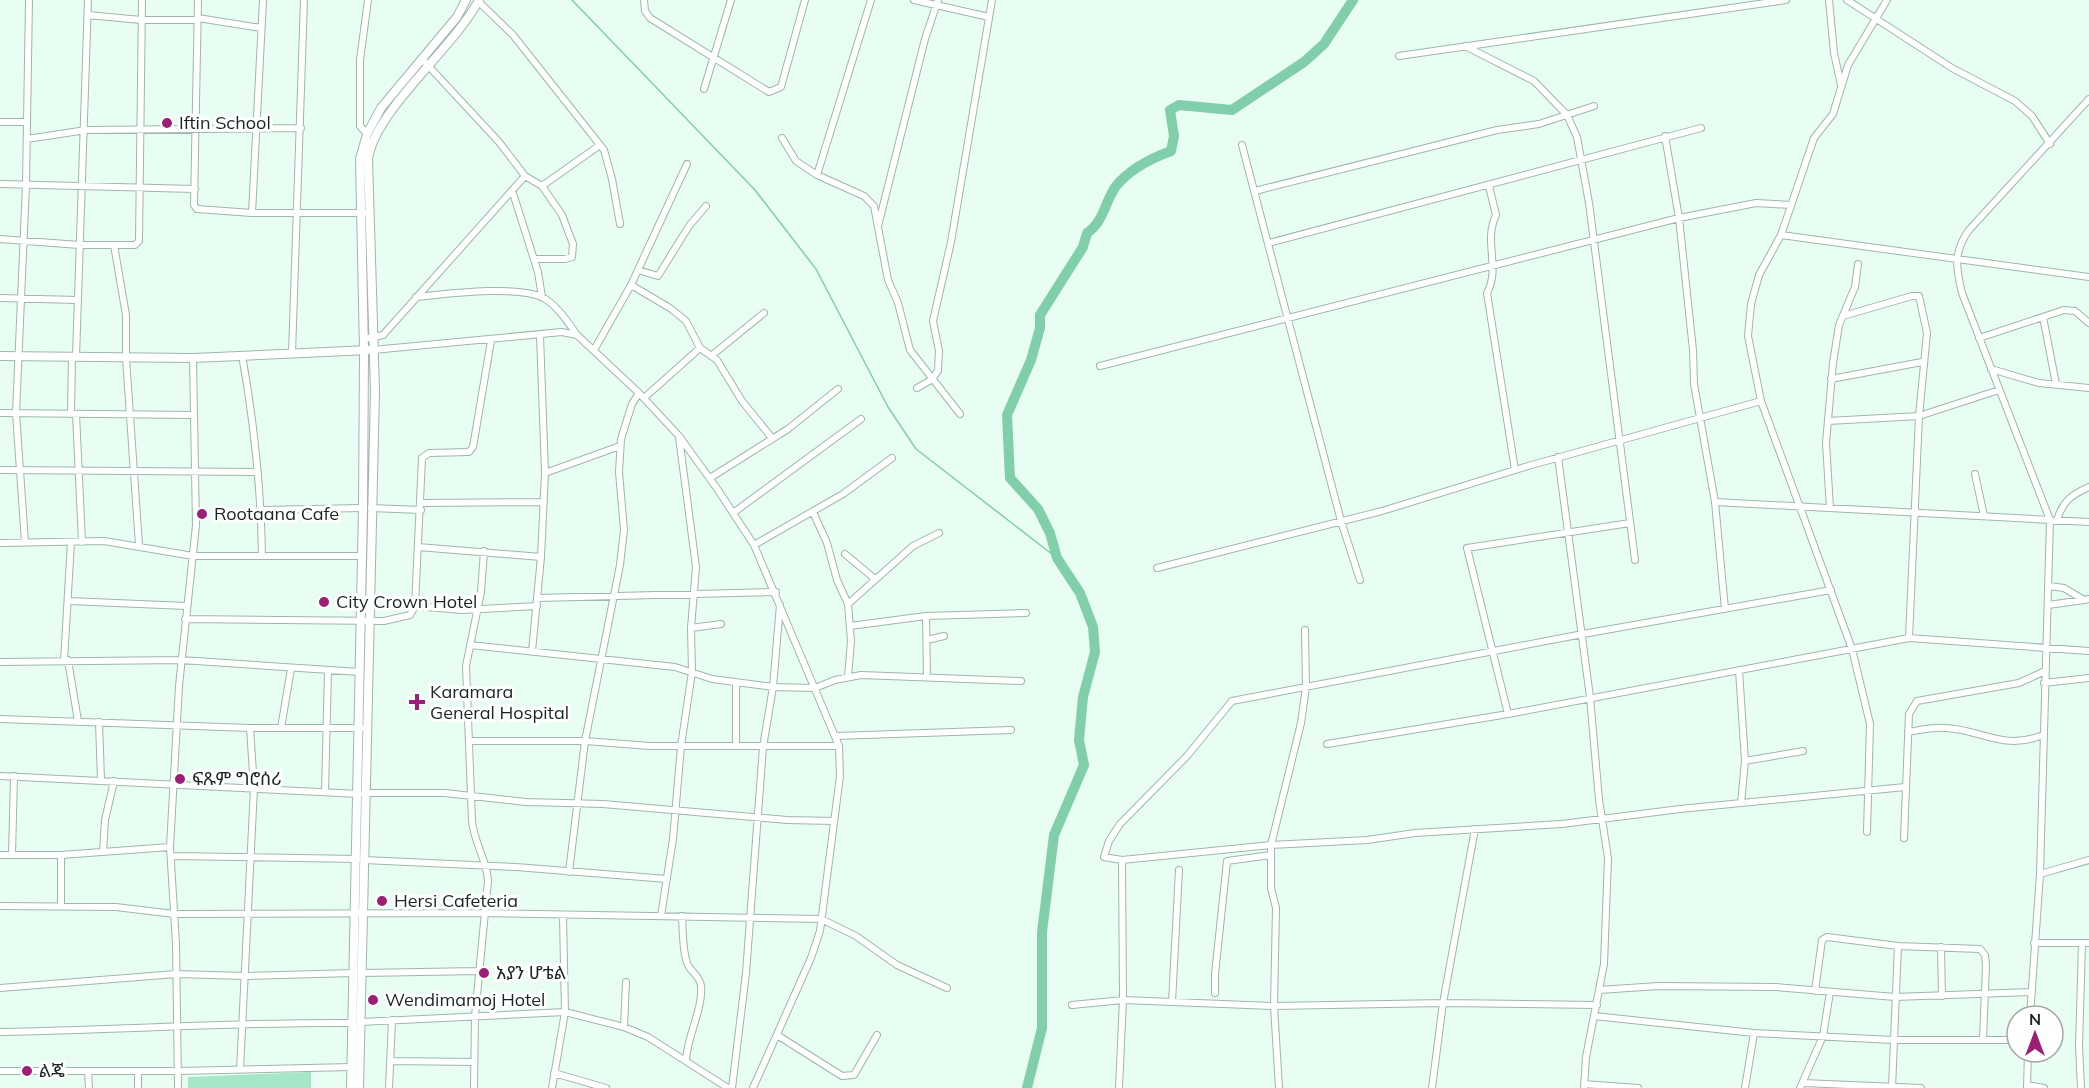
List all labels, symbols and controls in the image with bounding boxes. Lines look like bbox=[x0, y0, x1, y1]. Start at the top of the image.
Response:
place label: Iftin School bbox=[179, 111, 271, 134]
marker: Iftin School bbox=[160, 116, 174, 130]
place label: Rootaana Cafe bbox=[214, 502, 339, 525]
marker: Rootaana Cafe bbox=[195, 507, 209, 521]
place label: City Crown Hotel bbox=[336, 590, 477, 613]
marker: City Crown Hotel bbox=[317, 595, 331, 609]
place label: Karamara General Hospital bbox=[430, 680, 569, 724]
marker: Karamara General Hospital bbox=[408, 693, 426, 711]
place label: ፍጹም ግሮሰሪ bbox=[192, 767, 281, 790]
marker: ፍጹም ግሮሰሪ bbox=[173, 772, 187, 786]
place label: Hersi Cafeteria bbox=[394, 889, 518, 912]
marker: Hersi Cafeteria bbox=[375, 894, 389, 908]
place label: አያን ሆቴል bbox=[496, 961, 566, 984]
marker: አያን ሆቴል bbox=[477, 966, 491, 980]
place label: Wendimamoj Hotel bbox=[385, 988, 545, 1011]
marker: Wendimamoj Hotel bbox=[366, 993, 380, 1007]
north arrow bbox=[2005, 1004, 2065, 1064]
text: N bbox=[2029, 1009, 2041, 1029]
place label: ልጄ bbox=[39, 1059, 65, 1082]
marker: ልጄ bbox=[20, 1064, 34, 1078]

